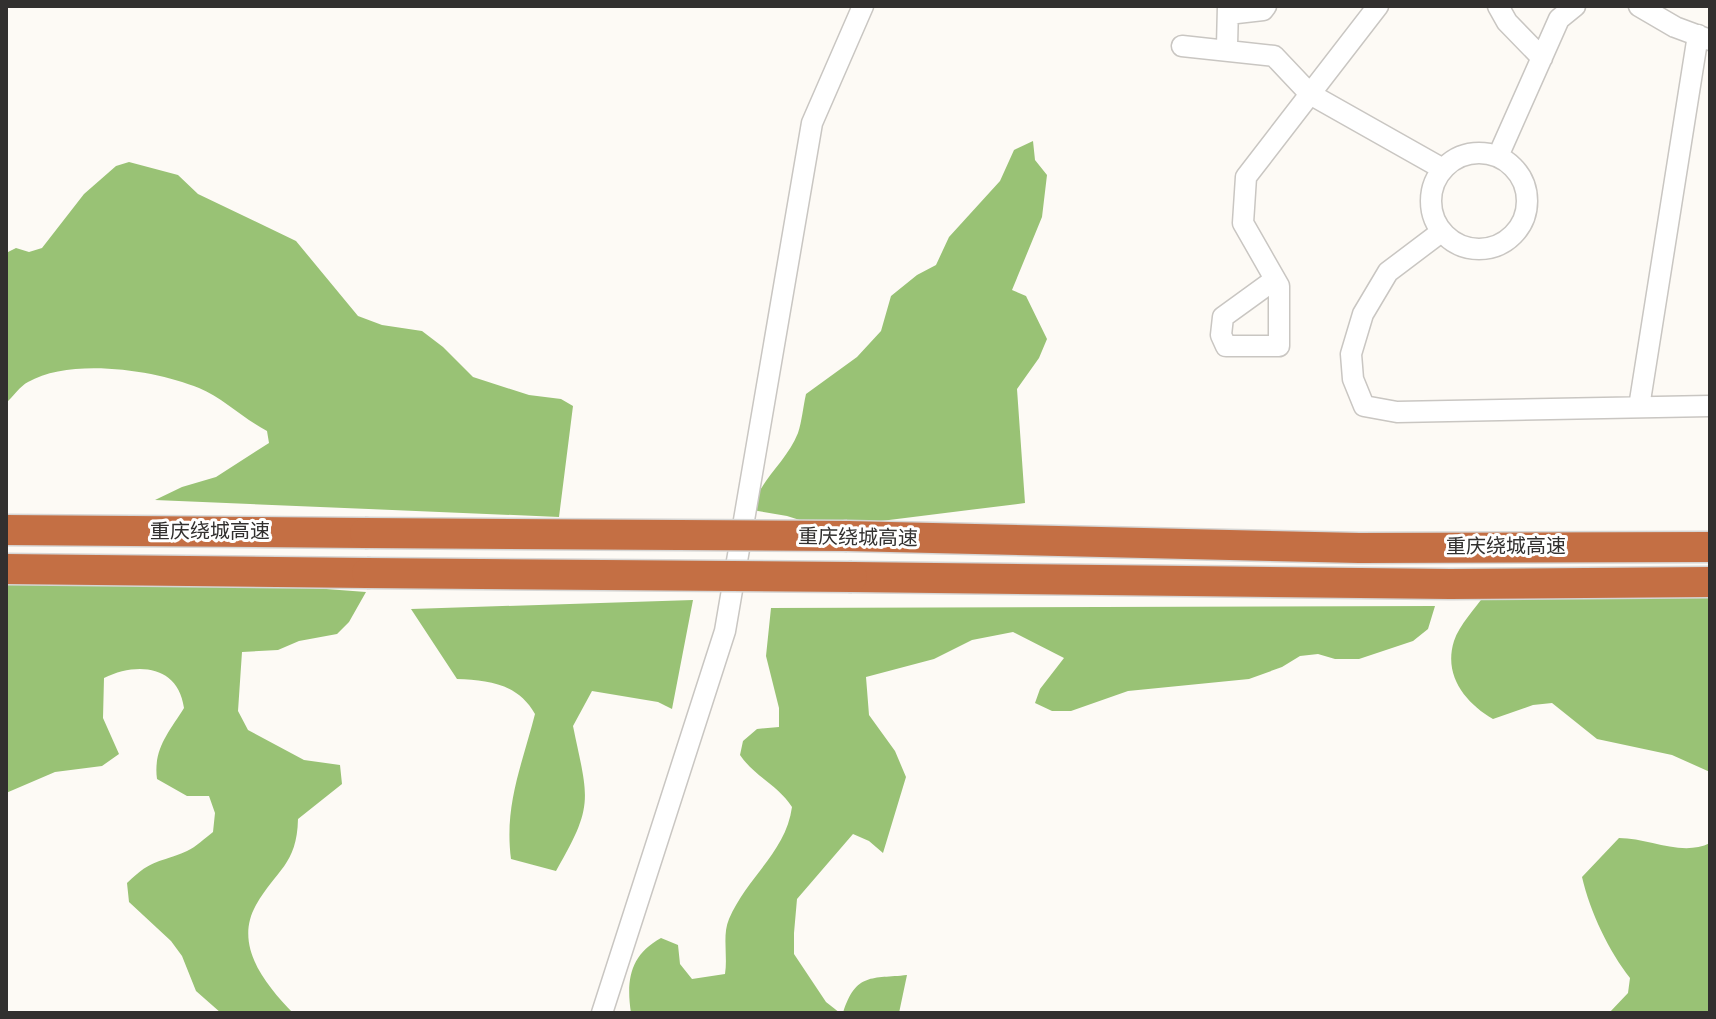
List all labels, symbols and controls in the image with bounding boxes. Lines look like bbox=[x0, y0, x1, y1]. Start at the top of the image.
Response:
street label: 重庆绕城高速 bbox=[150, 518, 270, 542]
street label: 重庆绕城高速 bbox=[798, 523, 918, 549]
street label: 重庆绕城高速 bbox=[1446, 533, 1566, 557]

